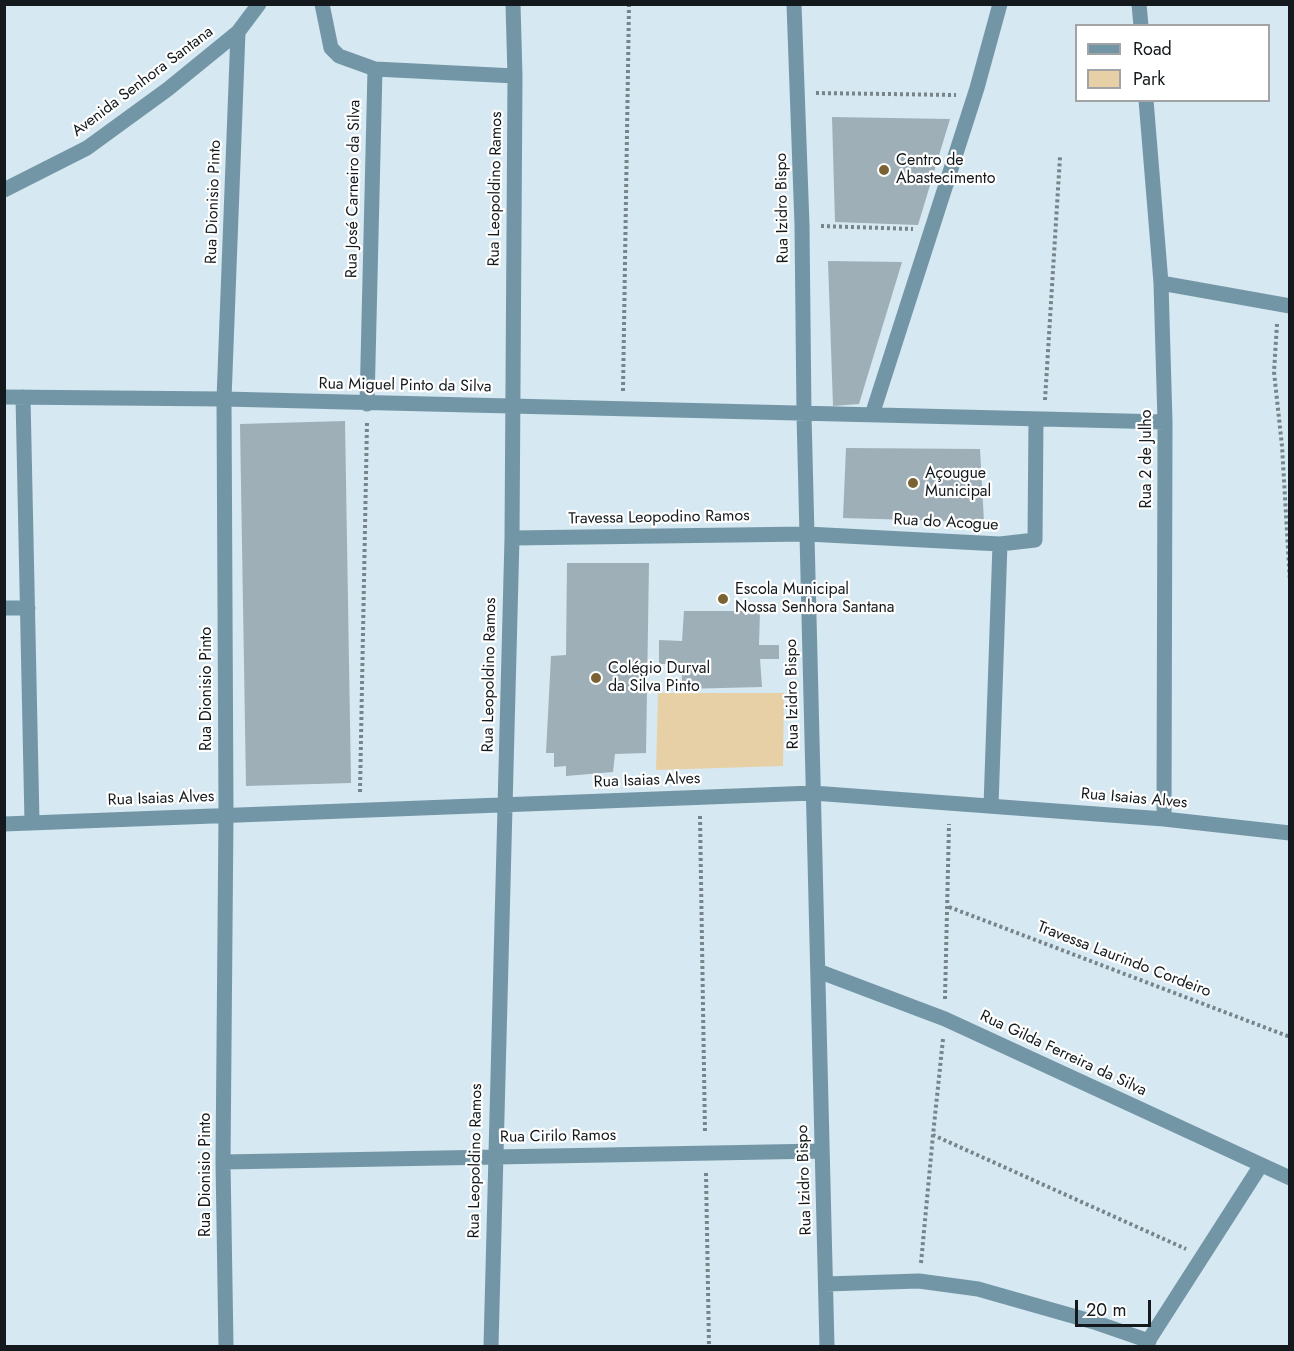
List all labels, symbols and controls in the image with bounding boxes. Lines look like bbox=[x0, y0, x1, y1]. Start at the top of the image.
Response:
street label: Avenida Senhora Santana bbox=[69, 23, 217, 141]
legend bbox=[1075, 24, 1270, 102]
text: Road bbox=[1133, 36, 1172, 62]
text: Park bbox=[1133, 66, 1165, 92]
street label: Rua José Carneiro da Silva bbox=[343, 100, 365, 278]
street label: Rua Leopoldino Ramos bbox=[485, 111, 507, 267]
street label: Rua Dionisio Pinto bbox=[202, 140, 226, 264]
place label: Centro de Abastecimento bbox=[896, 151, 995, 189]
street label: Rua Izidro Bispo bbox=[772, 153, 794, 263]
marker: Centro de Abastecimento bbox=[877, 163, 891, 177]
street label: Rua Miguel Pinto da Silva bbox=[318, 375, 492, 397]
street label: Rua 2 de Julho bbox=[1137, 410, 1157, 508]
place label: Açougue Municipal bbox=[925, 464, 991, 502]
marker: Açougue Municipal bbox=[906, 476, 920, 490]
street label: Travessa Leopodino Ramos bbox=[568, 507, 750, 529]
street label: Rua do Acogue bbox=[893, 511, 999, 535]
place label: Escola Municipal Nossa Senhora Santana bbox=[735, 580, 895, 618]
marker: Escola Municipal Nossa Senhora Santana bbox=[716, 592, 730, 606]
street label: Rua Leopoldino Ramos bbox=[479, 597, 501, 753]
street label: Rua Dionisio Pinto bbox=[197, 627, 217, 751]
street label: Rua Izidro Bispo bbox=[782, 639, 804, 749]
place label: Colégio Durval da Silva Pinto bbox=[608, 659, 710, 697]
marker: Colégio Durval da Silva Pinto bbox=[589, 671, 603, 685]
street label: Rua Isaias Alves bbox=[593, 770, 701, 792]
street label: Rua Isaias Alves bbox=[1080, 785, 1188, 813]
street label: Rua Isaias Alves bbox=[107, 788, 215, 810]
street label: Travessa Laurindo Cordeiro bbox=[1034, 918, 1214, 1002]
street label: Rua Gilda Ferreira da Silva bbox=[977, 1007, 1149, 1101]
street label: Rua Leopoldino Ramos bbox=[465, 1083, 487, 1239]
street label: Rua Dionisio Pinto bbox=[196, 1113, 216, 1237]
street label: Rua Izidro Bispo bbox=[793, 1124, 817, 1236]
street label: Rua Cirilo Ramos bbox=[500, 1126, 616, 1148]
scale bar bbox=[1078, 1288, 1154, 1326]
text: 20 m bbox=[1086, 1297, 1126, 1323]

